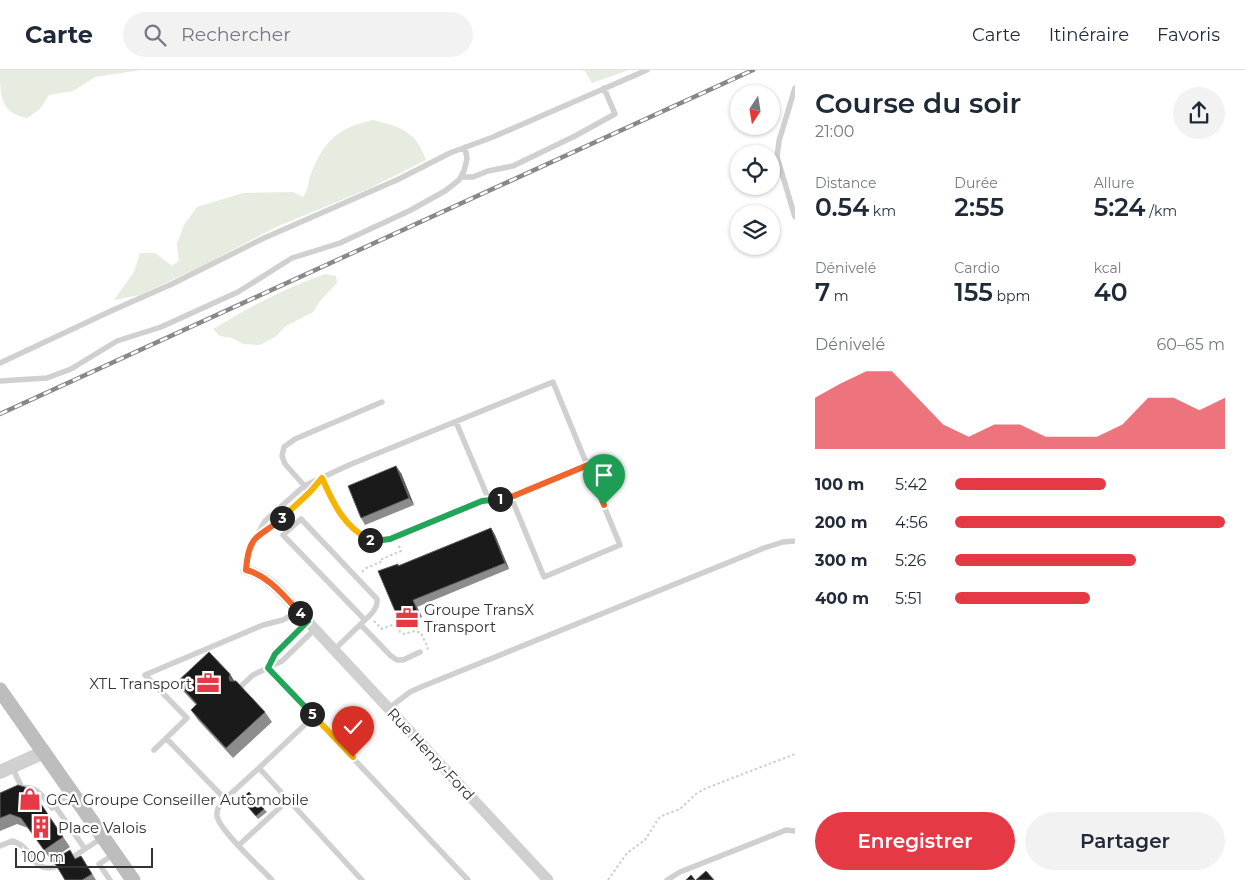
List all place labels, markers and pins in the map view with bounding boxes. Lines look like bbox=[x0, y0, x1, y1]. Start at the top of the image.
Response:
pin bbox=[583, 454, 625, 505]
pin: 1 bbox=[488, 486, 512, 512]
pin: 3 bbox=[270, 506, 294, 530]
pin: 2 bbox=[358, 528, 382, 552]
pin: 4 bbox=[288, 600, 312, 626]
place label: Groupe TransX Transport bbox=[424, 600, 534, 636]
office icon: Groupe TransX Transport bbox=[394, 605, 420, 631]
office icon: XTL Transport bbox=[195, 670, 221, 696]
place label: XTL Transport bbox=[89, 674, 192, 693]
pin: 5 bbox=[300, 702, 324, 726]
pin bbox=[332, 706, 374, 757]
shop icon: GCA Groupe Conseiller Automobile bbox=[17, 786, 43, 812]
place label: GCA Groupe Conseiller Automobile bbox=[46, 790, 309, 809]
building icon: Place Valois bbox=[28, 814, 54, 840]
place label: Place Valois bbox=[58, 818, 146, 837]

